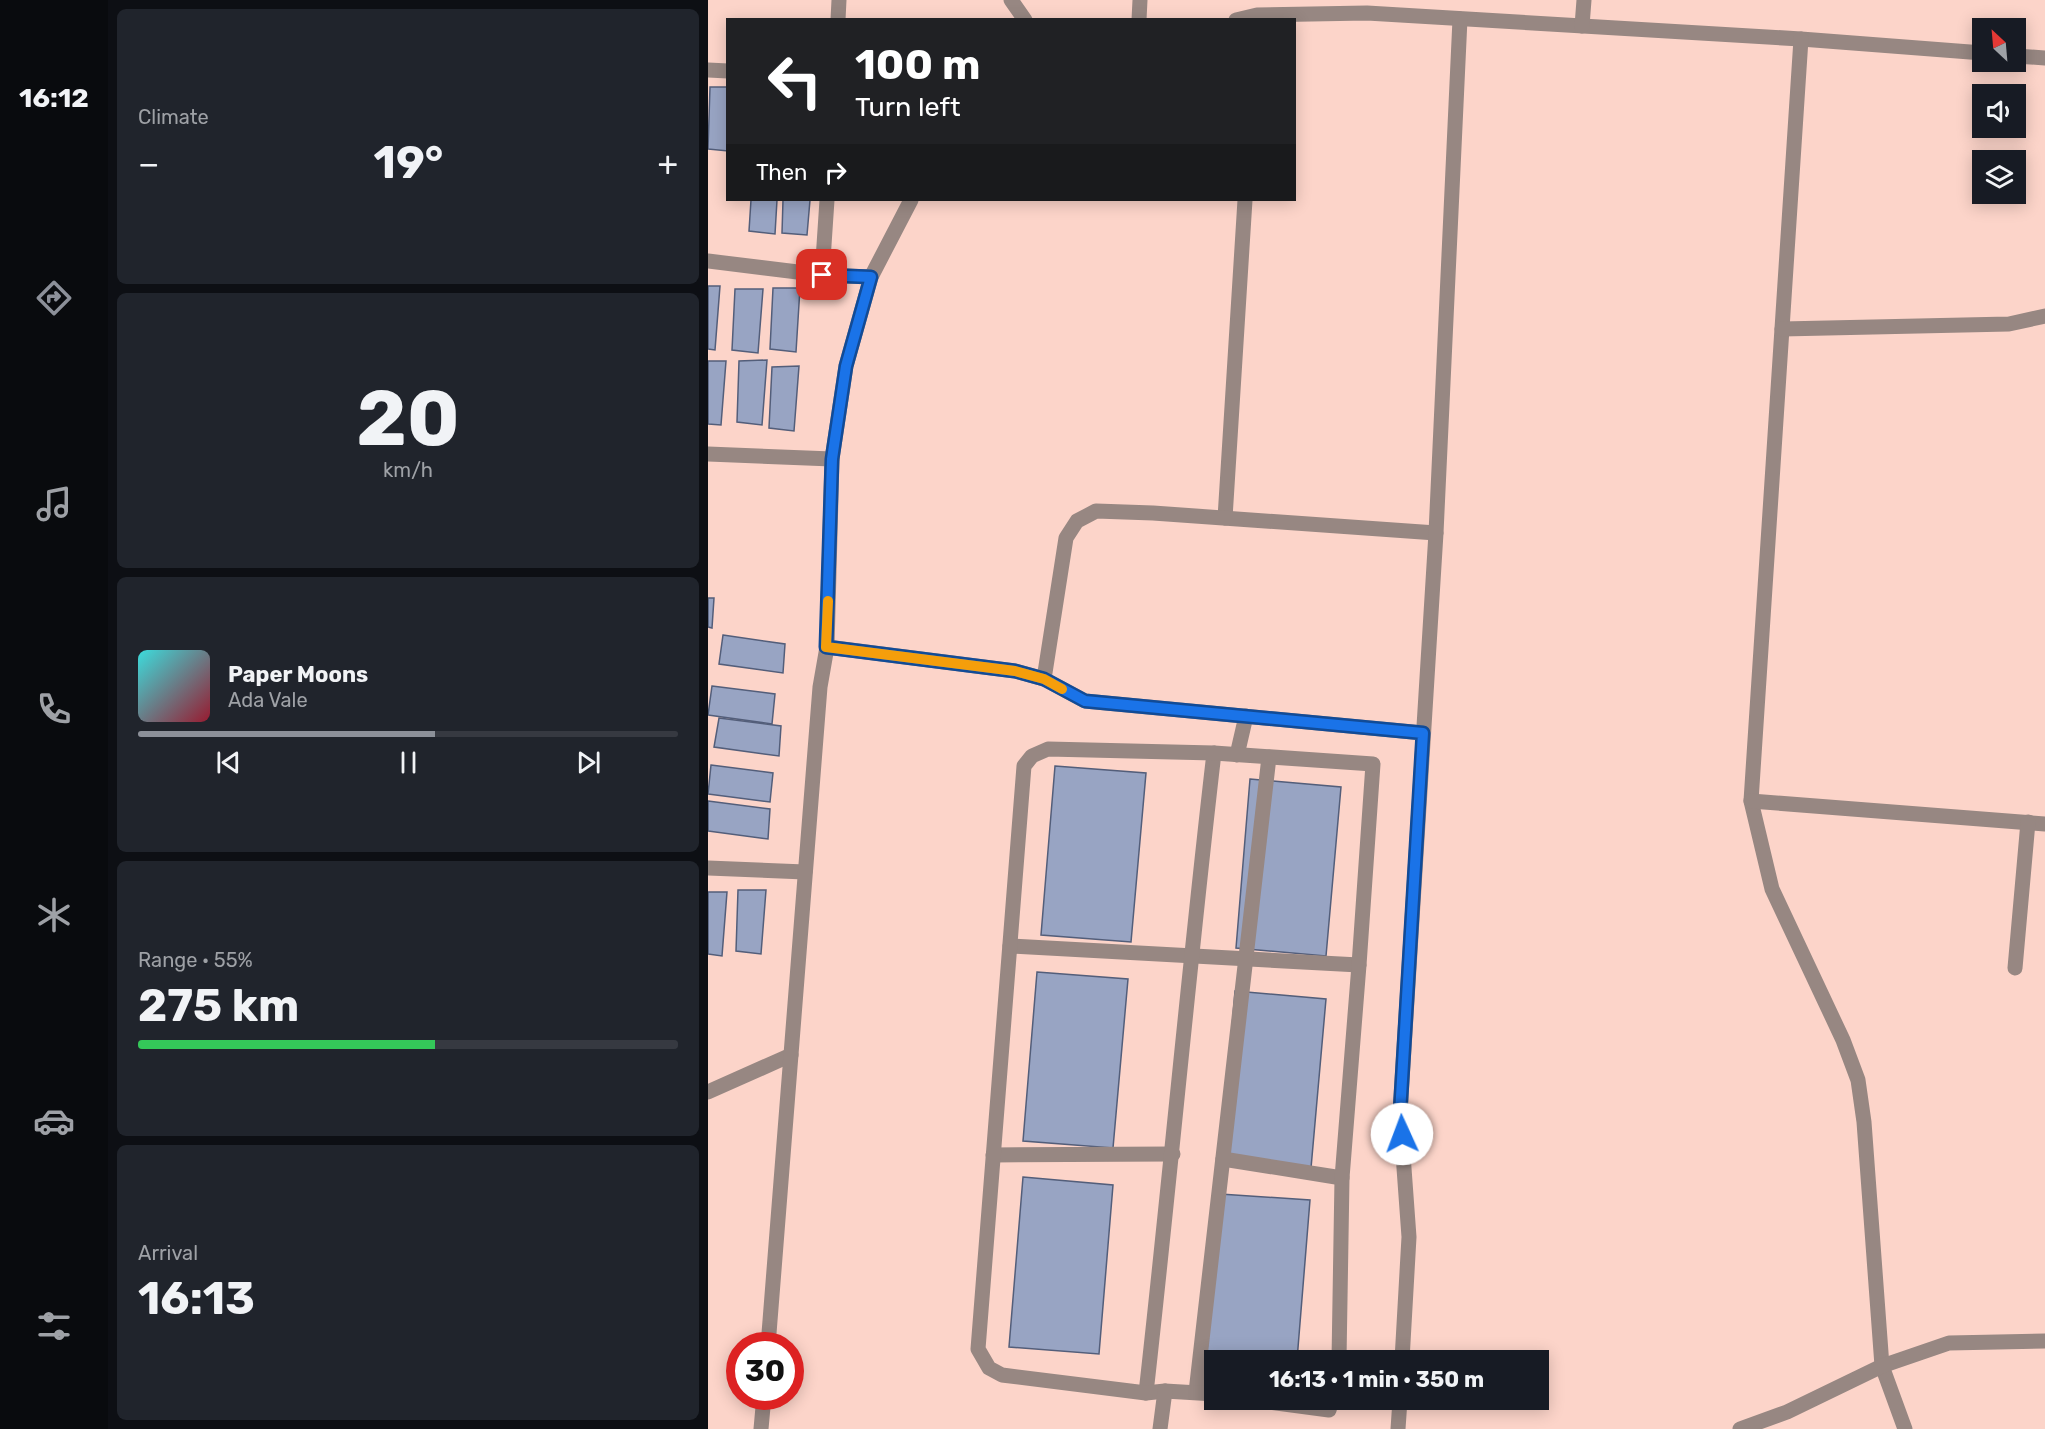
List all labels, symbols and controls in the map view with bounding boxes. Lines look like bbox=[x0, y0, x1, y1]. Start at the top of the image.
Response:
north arrow bbox=[1972, 18, 2026, 72]
map controls bbox=[1972, 18, 2026, 204]
text: 100 m bbox=[855, 40, 980, 90]
icon: left bbox=[756, 42, 834, 120]
text: 16:12 bbox=[19, 82, 89, 114]
button: sound bbox=[1972, 84, 2026, 138]
text: Turn left bbox=[855, 91, 960, 123]
text: Climate bbox=[138, 105, 209, 129]
text: 19° bbox=[374, 136, 443, 189]
text: − bbox=[138, 144, 159, 183]
text: + bbox=[657, 144, 678, 183]
button: layers bbox=[1972, 150, 2026, 204]
icon: right bbox=[819, 156, 852, 189]
text: Then bbox=[756, 159, 807, 186]
pin bbox=[796, 249, 847, 300]
icon: arrive bbox=[805, 258, 838, 291]
icon: directions bbox=[33, 277, 75, 319]
text: 20 bbox=[356, 372, 460, 465]
text: km/h bbox=[383, 458, 433, 482]
icon: music bbox=[33, 483, 75, 525]
text: Paper Moons bbox=[228, 661, 368, 688]
icon: phone bbox=[33, 688, 75, 730]
text: Ada Vale bbox=[228, 688, 308, 712]
icon: previous bbox=[212, 746, 245, 779]
icon: pause bbox=[392, 746, 425, 779]
icon: next bbox=[572, 746, 605, 779]
icon: climate bbox=[33, 894, 75, 936]
text: Range · 55% bbox=[138, 948, 253, 972]
text: 275 km bbox=[138, 979, 299, 1032]
icon: car bbox=[33, 1100, 75, 1142]
position arrow bbox=[1370, 1102, 1434, 1166]
text: Arrival bbox=[138, 1241, 198, 1265]
text: 16:13 bbox=[138, 1272, 255, 1325]
icon: filters bbox=[33, 1305, 75, 1347]
speed limit sign: 30 bbox=[726, 1332, 804, 1410]
text: 16:13 · 1 min · 350 m bbox=[1269, 1366, 1484, 1393]

